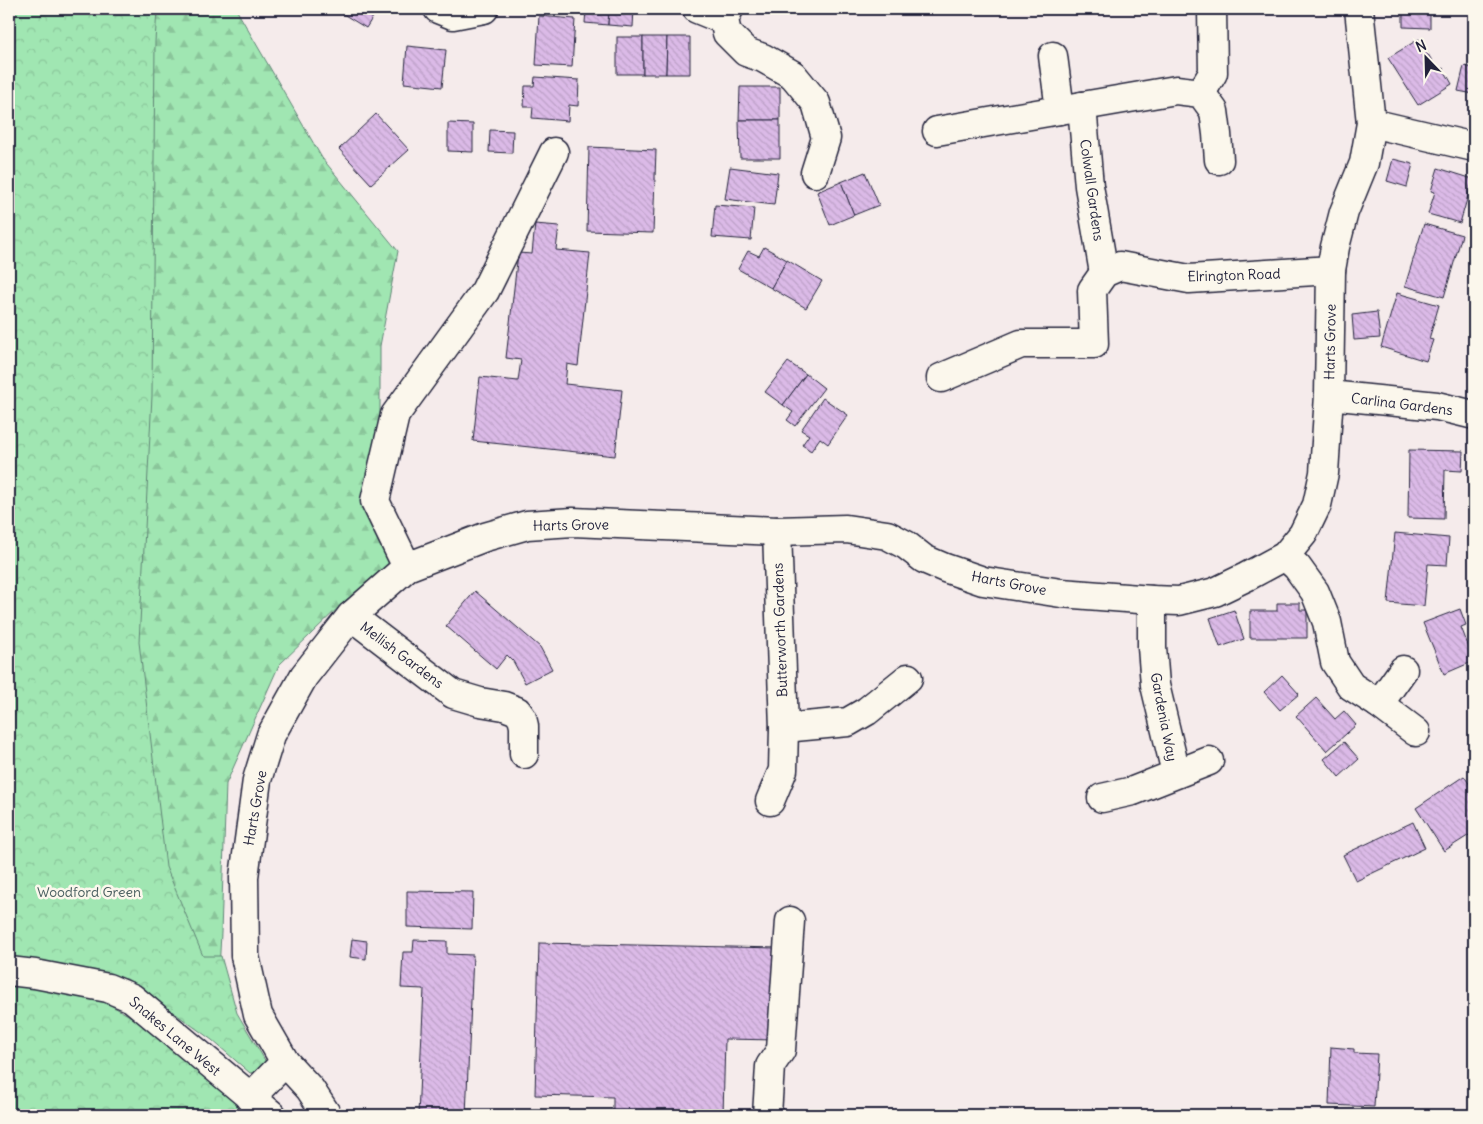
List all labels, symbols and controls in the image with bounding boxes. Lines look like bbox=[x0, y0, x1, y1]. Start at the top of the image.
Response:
north arrow bbox=[1400, 32, 1450, 82]
text: N bbox=[1413, 36, 1429, 56]
street label: Colwall Gardens bbox=[1076, 138, 1108, 242]
street label: Elrington Road bbox=[1187, 264, 1281, 286]
street label: Harts Grove bbox=[1320, 304, 1340, 380]
street label: Carlina Gardens bbox=[1350, 389, 1454, 419]
street label: Harts Grove bbox=[533, 515, 609, 535]
street label: Butterworth Gardens bbox=[769, 563, 791, 697]
street label: Harts Grove bbox=[970, 567, 1048, 599]
street label: Mellish Gardens bbox=[357, 618, 447, 692]
street label: Gardenia Way bbox=[1147, 671, 1181, 763]
street label: Harts Grove bbox=[240, 769, 270, 847]
park label: Woodford Green bbox=[37, 883, 141, 901]
street label: Snakes Lane West bbox=[126, 993, 224, 1080]

